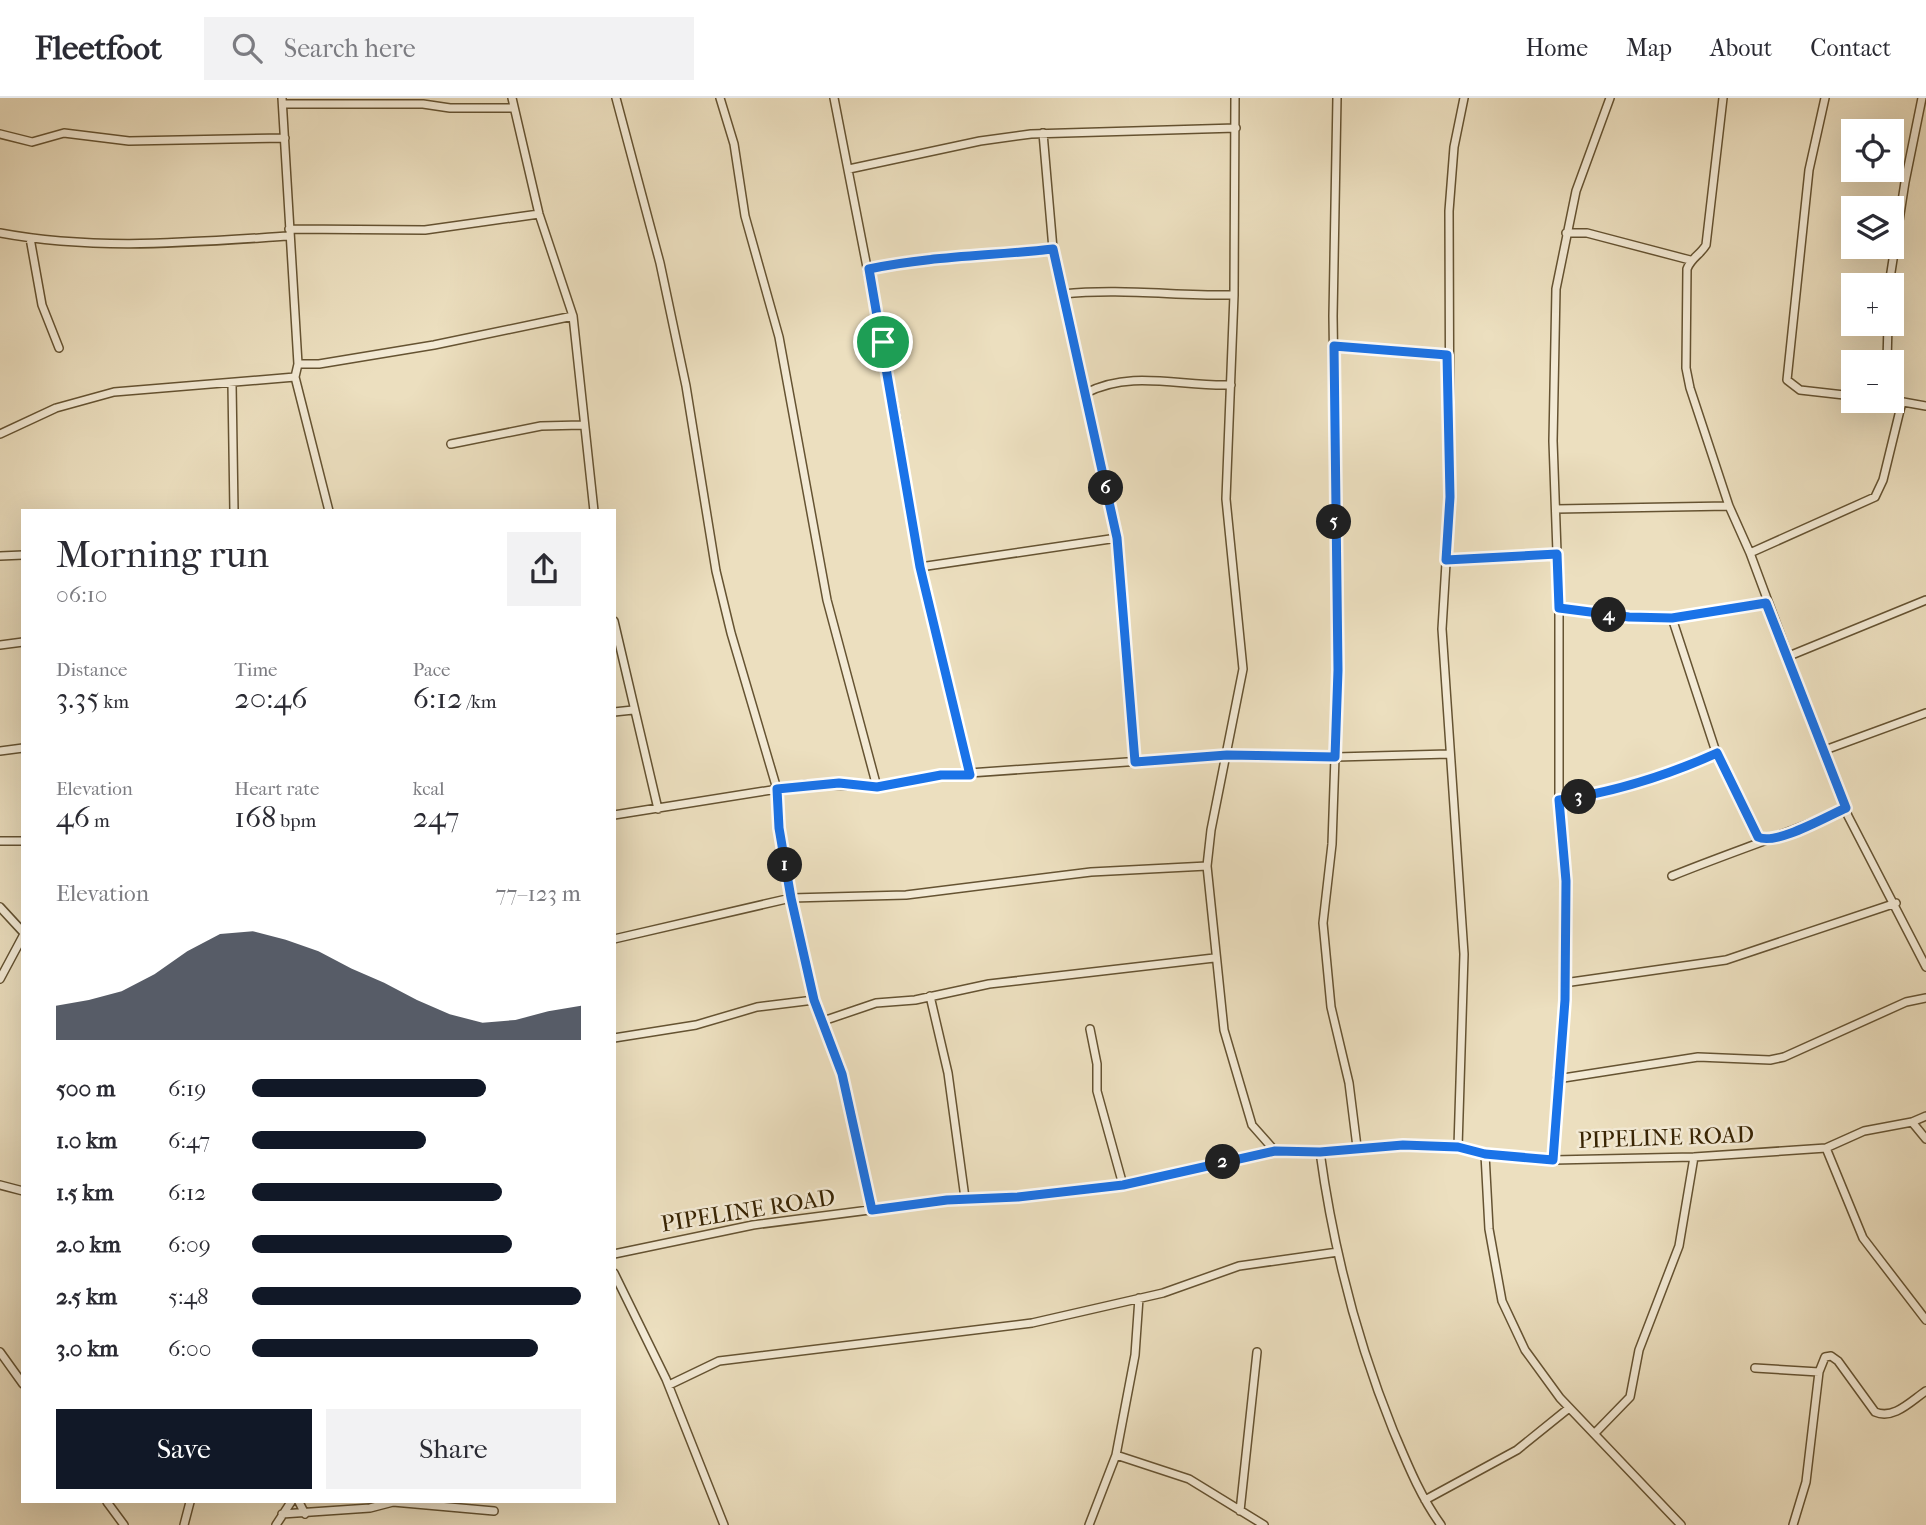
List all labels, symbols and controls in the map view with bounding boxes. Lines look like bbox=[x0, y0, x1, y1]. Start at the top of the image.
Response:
search box bbox=[204, 17, 694, 80]
text: Fleetfoot bbox=[35, 29, 162, 68]
icon: search bbox=[228, 29, 266, 67]
text: Search here bbox=[284, 33, 416, 64]
text: Home bbox=[1526, 34, 1588, 62]
text: Map bbox=[1626, 34, 1672, 62]
text: About bbox=[1710, 34, 1772, 62]
text: Contact bbox=[1810, 34, 1891, 62]
map controls bbox=[1841, 119, 1904, 413]
button: locate bbox=[1841, 119, 1904, 182]
button: layers bbox=[1841, 196, 1904, 259]
button: + bbox=[1841, 273, 1904, 336]
pin bbox=[853, 312, 913, 372]
icon: arrive bbox=[864, 323, 902, 361]
button: − bbox=[1841, 350, 1904, 413]
pin: 6 bbox=[1088, 470, 1124, 506]
text: 6 bbox=[1100, 476, 1111, 498]
pin: 5 bbox=[1316, 504, 1352, 540]
text: 5 bbox=[1329, 510, 1338, 532]
text: Morning run bbox=[56, 532, 269, 577]
button: share bbox=[507, 532, 581, 606]
text: 06:10 bbox=[56, 581, 107, 608]
pin: 4 bbox=[1592, 598, 1626, 632]
text: 4 bbox=[1603, 603, 1614, 625]
text: Distance bbox=[56, 659, 127, 681]
text: Time bbox=[234, 659, 278, 681]
text: Pace bbox=[413, 659, 451, 681]
text: 3.35 bbox=[56, 681, 99, 716]
text: 20:46 bbox=[234, 681, 308, 716]
text: 6:12 bbox=[413, 681, 462, 716]
text: km bbox=[99, 691, 129, 713]
text: /km bbox=[462, 691, 497, 713]
text: Elevation bbox=[56, 778, 133, 800]
text: Heart rate bbox=[234, 778, 319, 800]
text: kcal bbox=[413, 778, 445, 800]
pin: 3 bbox=[1562, 780, 1596, 814]
text: 3 bbox=[1575, 785, 1582, 807]
text: 46 bbox=[56, 800, 90, 835]
text: 168 bbox=[234, 800, 276, 835]
text: 247 bbox=[413, 800, 459, 835]
text: m bbox=[90, 810, 110, 832]
text: bpm bbox=[276, 810, 316, 832]
pin: 1 bbox=[768, 848, 802, 882]
text: 1 bbox=[781, 853, 788, 875]
text: Elevation bbox=[56, 880, 149, 907]
text: 77–123 m bbox=[495, 880, 581, 907]
text: 500 m bbox=[56, 1075, 115, 1102]
text: 6:19 bbox=[168, 1075, 206, 1102]
street label: PIPELINE ROAD bbox=[1578, 1121, 1754, 1154]
text: 1.0 km bbox=[56, 1127, 117, 1154]
text: 6:47 bbox=[168, 1127, 210, 1154]
pin: 2 bbox=[1206, 1144, 1240, 1180]
text: 2 bbox=[1218, 1150, 1227, 1172]
text: 1.5 km bbox=[56, 1179, 114, 1206]
text: 6:12 bbox=[168, 1179, 206, 1206]
street label: PIPELINE ROAD bbox=[659, 1183, 837, 1238]
text: 2.0 km bbox=[56, 1231, 121, 1258]
text: 6:09 bbox=[168, 1231, 211, 1258]
text: 2.5 km bbox=[56, 1283, 117, 1310]
text: 5:48 bbox=[168, 1283, 209, 1310]
text: 3.0 km bbox=[56, 1335, 118, 1362]
text: 6:00 bbox=[168, 1335, 211, 1362]
button: Save bbox=[56, 1409, 312, 1489]
button: Share bbox=[326, 1409, 581, 1489]

